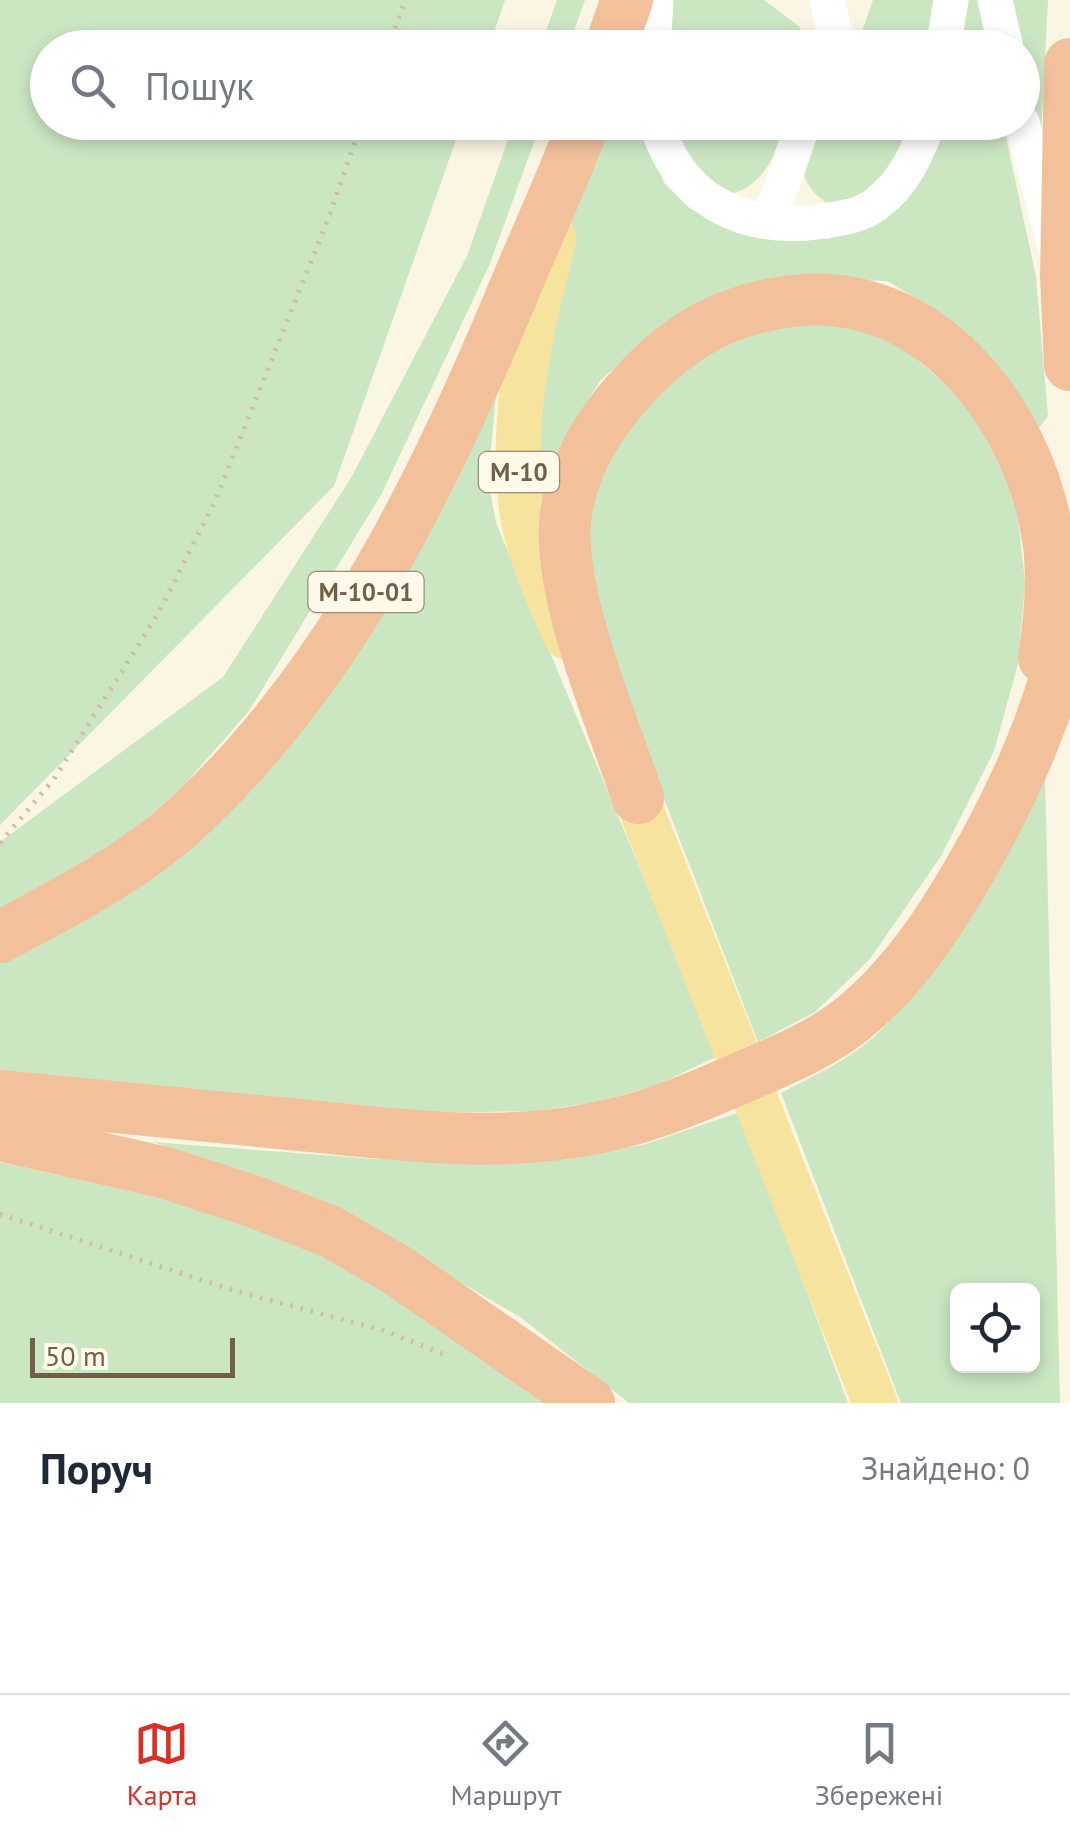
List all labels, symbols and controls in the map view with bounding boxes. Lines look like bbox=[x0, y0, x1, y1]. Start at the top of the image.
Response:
search box bbox=[30, 30, 1040, 140]
icon: search bbox=[65, 58, 120, 113]
text: Пошук bbox=[145, 61, 254, 110]
road number: М-10 bbox=[479, 452, 559, 492]
road number: М-10-01 bbox=[308, 572, 424, 612]
map controls bbox=[950, 1283, 1040, 1373]
button: locate bbox=[950, 1283, 1040, 1373]
scale bar bbox=[30, 1333, 235, 1378]
text: 50 m bbox=[45, 1337, 106, 1374]
text: Поруч bbox=[40, 1441, 153, 1496]
text: Знайдено: 0 bbox=[861, 1447, 1030, 1489]
tab: Карта bbox=[127, 1716, 197, 1813]
tab: Маршрут bbox=[451, 1716, 561, 1813]
tab: Збережені bbox=[815, 1716, 943, 1813]

